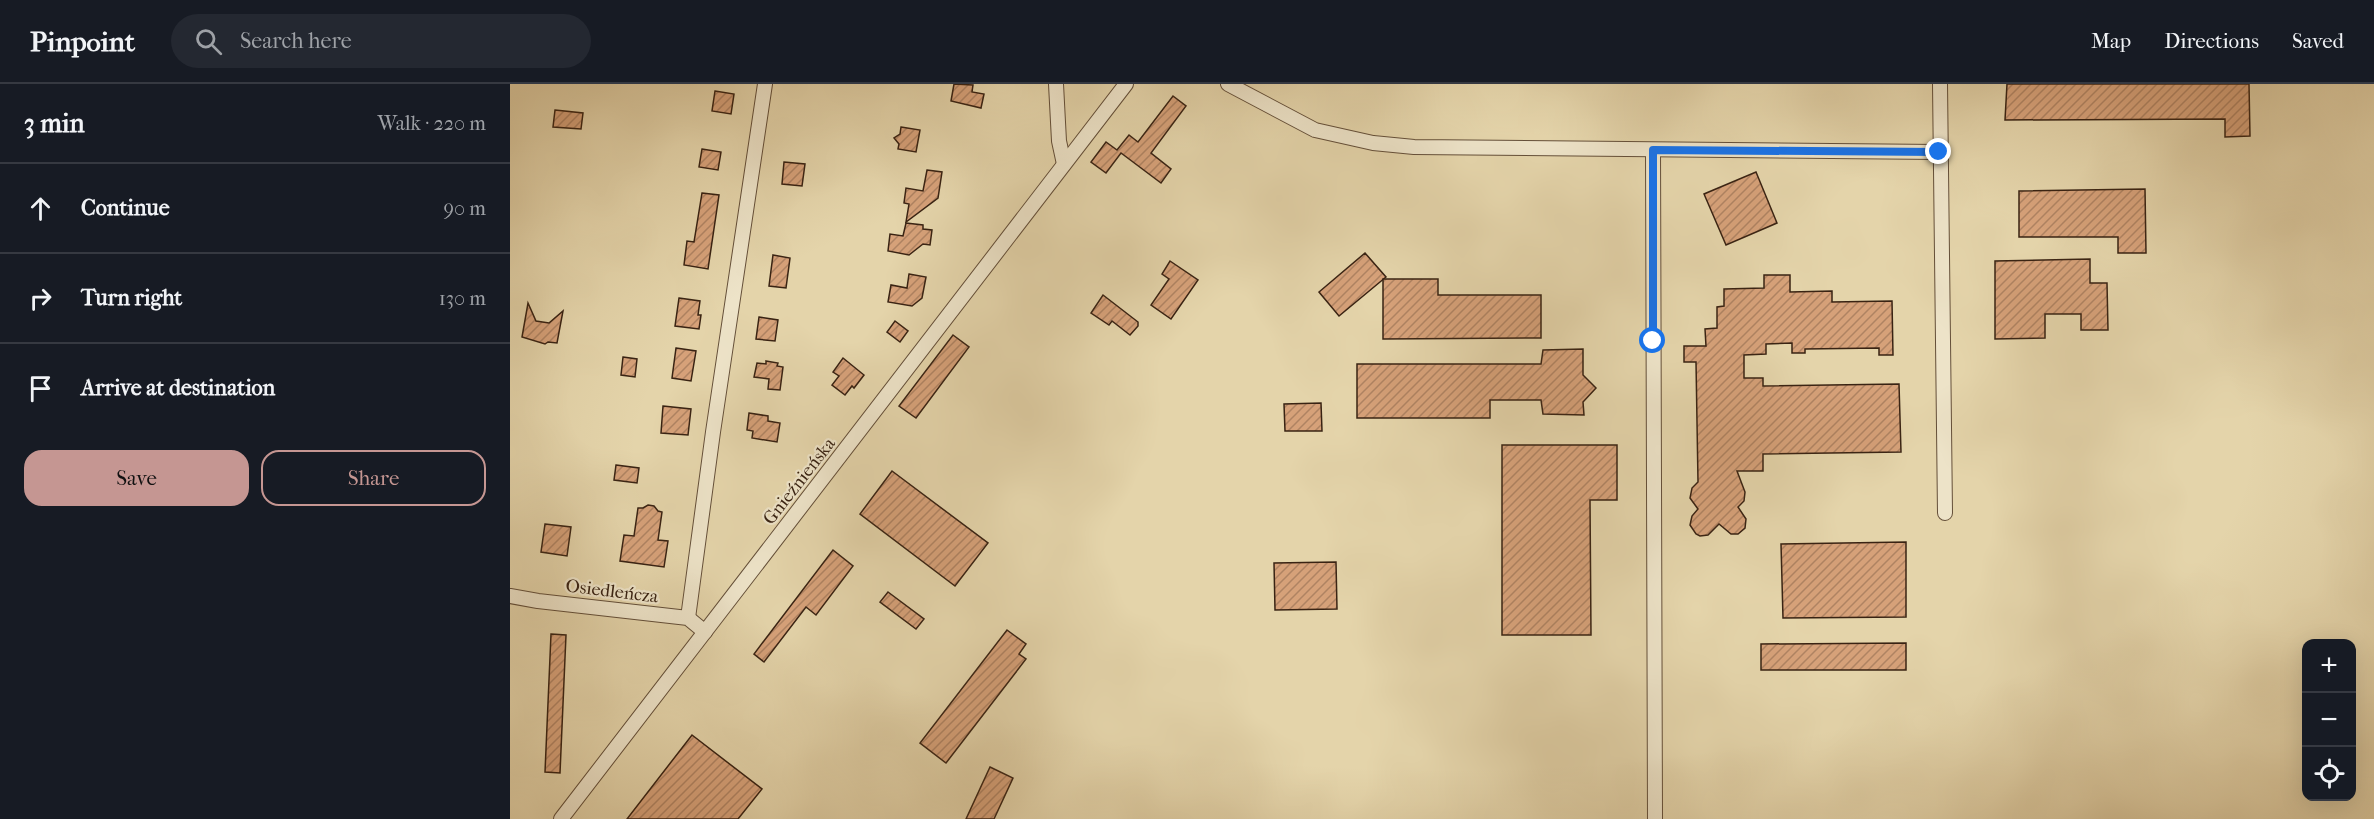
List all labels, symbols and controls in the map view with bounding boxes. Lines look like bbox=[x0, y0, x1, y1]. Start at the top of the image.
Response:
search box bbox=[171, 14, 591, 68]
text: Pinpoint bbox=[30, 25, 135, 58]
icon: search bbox=[192, 25, 225, 58]
text: Search here bbox=[240, 28, 352, 54]
text: Map bbox=[2091, 29, 2131, 53]
text: Directions bbox=[2164, 29, 2259, 53]
text: Saved bbox=[2292, 29, 2344, 53]
text: 3 min bbox=[24, 108, 85, 139]
text: Walk · 220 m bbox=[378, 112, 486, 135]
route end bbox=[1925, 138, 1951, 164]
icon: ahead bbox=[24, 192, 57, 225]
text: Continue bbox=[81, 195, 170, 221]
text: 90 m bbox=[444, 197, 486, 220]
icon: right bbox=[24, 282, 57, 315]
text: Turn right bbox=[81, 285, 182, 311]
text: 130 m bbox=[439, 287, 486, 310]
route start bbox=[1639, 327, 1665, 353]
icon: arrive bbox=[24, 372, 57, 405]
text: Arrive at destination bbox=[81, 375, 275, 401]
street label: Gnieźnieńska bbox=[759, 433, 840, 529]
button: Save bbox=[24, 450, 249, 506]
button: Share bbox=[261, 450, 486, 506]
street label: Osiedleńcza bbox=[564, 575, 660, 608]
map controls bbox=[2302, 639, 2356, 801]
button: + bbox=[2302, 639, 2356, 693]
button: − bbox=[2302, 693, 2356, 747]
button: locate bbox=[2302, 747, 2356, 801]

